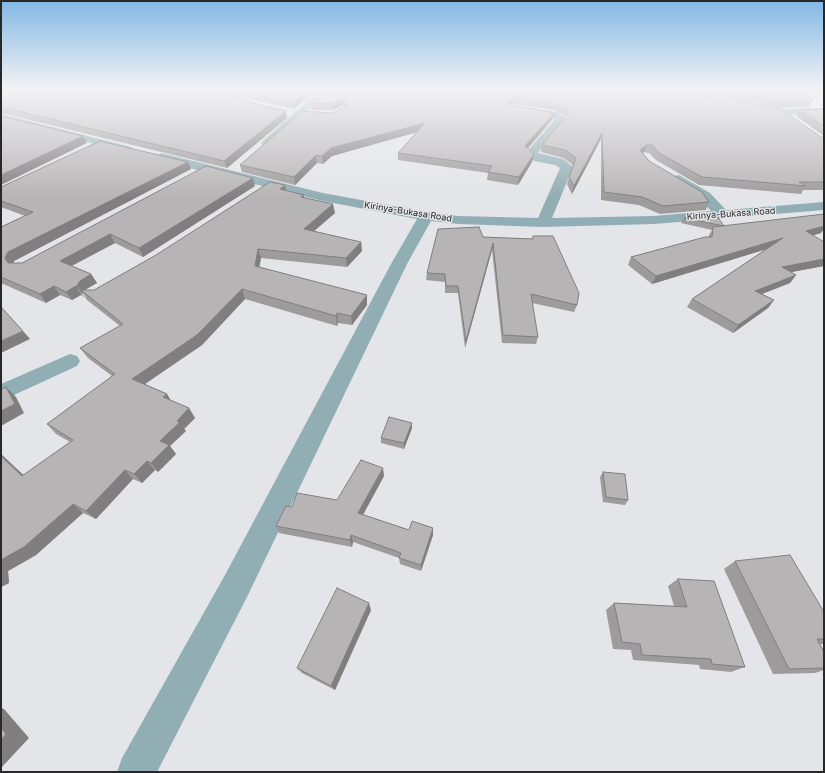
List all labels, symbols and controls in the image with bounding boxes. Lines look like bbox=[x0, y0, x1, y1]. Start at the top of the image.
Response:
street label: Kirinya-Bukasa Road bbox=[363, 200, 453, 224]
street label: Kirinya-Bukasa Road bbox=[686, 206, 776, 222]

